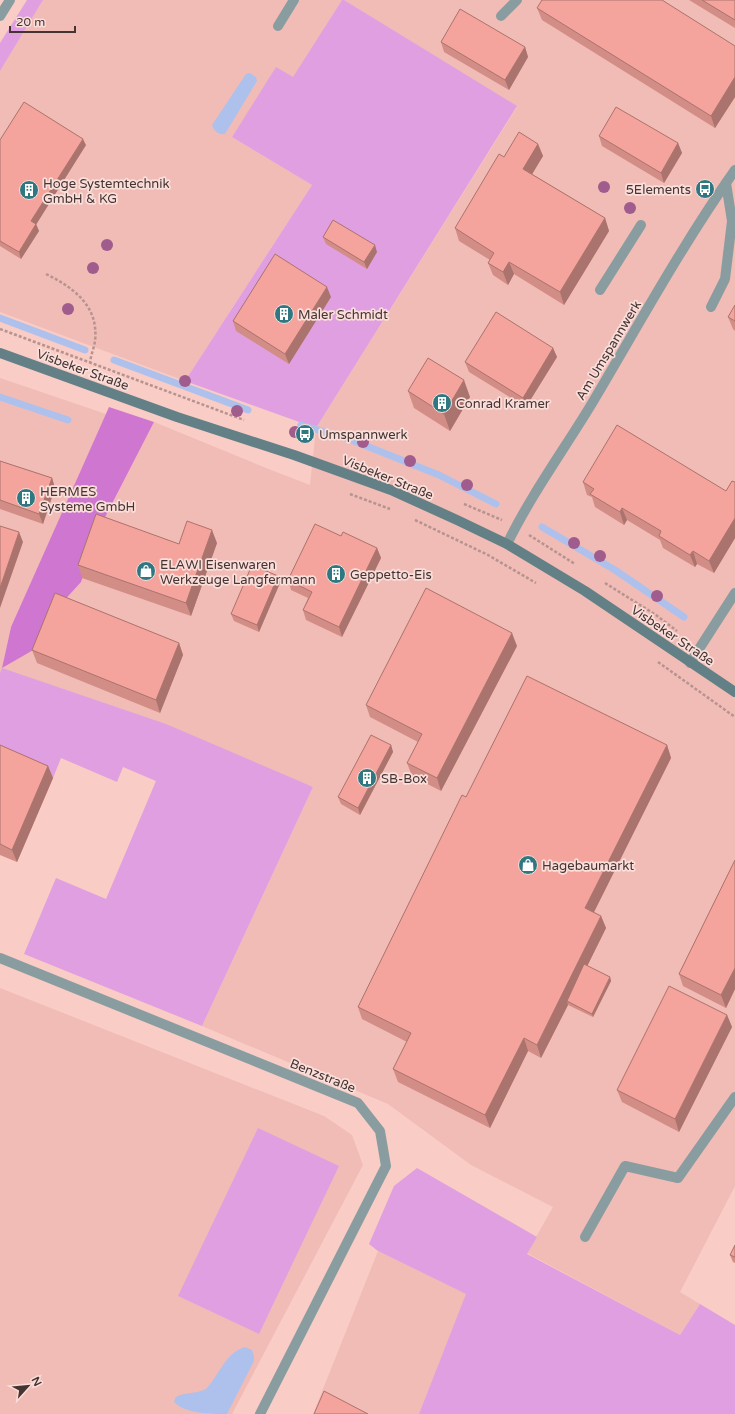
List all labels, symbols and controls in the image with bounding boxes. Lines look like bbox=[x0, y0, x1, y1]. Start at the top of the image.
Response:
scale bar bbox=[10, 8, 75, 34]
text: 20 m bbox=[16, 15, 45, 29]
place label: Hoge Systemtechnik GmbH & KG bbox=[43, 176, 170, 207]
bus stop icon: 5Elements bbox=[694, 178, 716, 200]
building icon: Hoge Systemtechnik GmbH & KG bbox=[18, 179, 40, 201]
place label: 5Elements bbox=[626, 182, 691, 198]
street label: Am Umspannwerk bbox=[573, 298, 645, 403]
building icon: Maler Schmidt bbox=[273, 303, 295, 325]
place label: Maler Schmidt bbox=[298, 307, 388, 323]
street label: Visbeker Straße bbox=[34, 346, 131, 394]
building icon: Conrad Kramer bbox=[431, 392, 453, 414]
place label: Conrad Kramer bbox=[456, 396, 550, 412]
bus stop icon: Umspannwerk bbox=[294, 423, 316, 445]
place label: Umspannwerk bbox=[319, 427, 408, 443]
street label: Visbeker Straße bbox=[340, 452, 436, 503]
place label: HERMES Systeme GmbH bbox=[40, 484, 135, 515]
building icon: HERMES Systeme GmbH bbox=[15, 487, 37, 509]
place label: ELAWI Eisenwaren Werkzeuge Langfermann bbox=[160, 557, 316, 588]
shop icon: ELAWI Eisenwaren Werkzeuge Langfermann bbox=[135, 560, 157, 582]
building icon: Geppetto-Eis bbox=[325, 563, 347, 585]
place label: Geppetto-Eis bbox=[350, 567, 432, 583]
street label: Visbeker Straße bbox=[628, 602, 717, 670]
building icon: SB-Box bbox=[356, 767, 378, 789]
place label: SB-Box bbox=[381, 771, 427, 787]
shop icon: Hagebaumarkt bbox=[517, 854, 539, 876]
place label: Hagebaumarkt bbox=[542, 858, 634, 874]
street label: Benzstraße bbox=[287, 1056, 358, 1096]
north arrow bbox=[8, 1366, 48, 1406]
text: N bbox=[29, 1375, 44, 1389]

